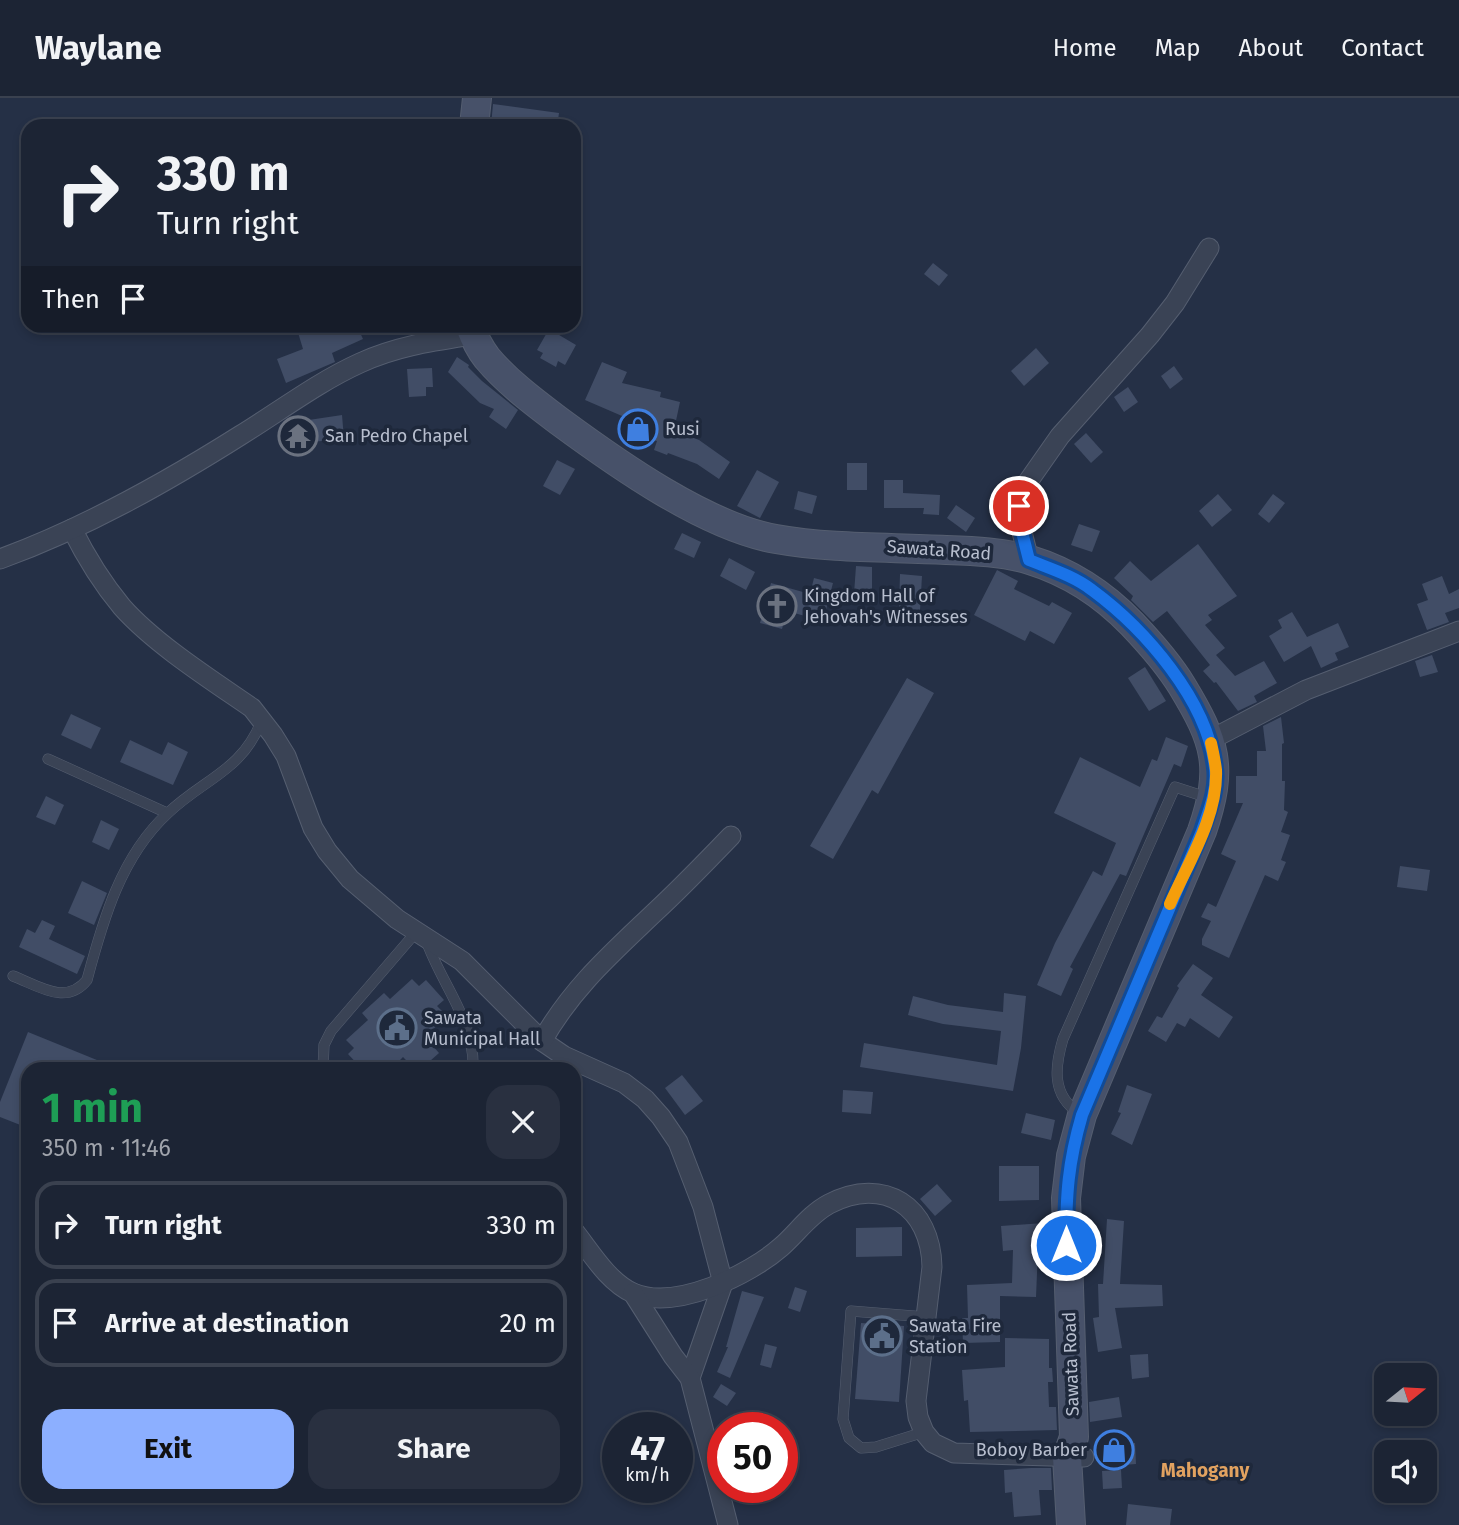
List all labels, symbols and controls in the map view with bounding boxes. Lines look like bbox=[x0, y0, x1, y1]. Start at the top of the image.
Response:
text: Waylane bbox=[35, 28, 162, 68]
text: Home bbox=[1053, 34, 1117, 62]
text: Map bbox=[1155, 34, 1201, 62]
text: About bbox=[1239, 34, 1303, 62]
text: Contact bbox=[1341, 34, 1424, 62]
text: 330 m bbox=[157, 144, 290, 203]
icon: right bbox=[42, 147, 133, 238]
text: Turn right bbox=[157, 204, 299, 242]
icon: arrive bbox=[114, 280, 152, 318]
text: Then bbox=[42, 284, 100, 315]
shop icon: Rusi bbox=[617, 408, 659, 450]
temple icon: San Pedro Chapel bbox=[277, 415, 319, 457]
place label: Rusi bbox=[665, 418, 700, 440]
place label: San Pedro Chapel bbox=[325, 425, 468, 447]
pin bbox=[989, 476, 1049, 536]
icon: arrive bbox=[1000, 487, 1038, 525]
street label: Sawata Road bbox=[886, 535, 992, 565]
church icon: Kingdom Hall of Jehovah's Witnesses bbox=[756, 585, 798, 627]
place label: Kingdom Hall of Jehovah's Witnesses bbox=[804, 585, 968, 628]
public building icon: Sawata Municipal Hall bbox=[376, 1007, 418, 1049]
place label: Sawata Municipal Hall bbox=[424, 1007, 540, 1050]
text: 1 min bbox=[42, 1083, 143, 1133]
button: close bbox=[486, 1085, 560, 1159]
text: 350 m · 11:46 bbox=[42, 1134, 171, 1162]
icon: right bbox=[46, 1206, 84, 1244]
position arrow bbox=[1029, 1208, 1103, 1282]
text: Turn right bbox=[105, 1210, 222, 1241]
text: 330 m bbox=[486, 1210, 556, 1241]
icon: arrive bbox=[46, 1304, 84, 1342]
text: Arrive at destination bbox=[105, 1308, 349, 1339]
text: 20 m bbox=[499, 1308, 556, 1339]
street label: Sawata Road bbox=[1058, 1311, 1084, 1417]
public building icon: Sawata Fire Station bbox=[861, 1315, 903, 1357]
place label: Sawata Fire Station bbox=[909, 1315, 1001, 1358]
north arrow bbox=[1374, 1363, 1437, 1426]
map controls bbox=[1374, 1363, 1437, 1503]
button: Exit bbox=[42, 1409, 294, 1489]
button: Share bbox=[308, 1409, 560, 1489]
speed limit sign: 50 bbox=[707, 1412, 798, 1503]
text: 47 bbox=[630, 1427, 665, 1469]
shop icon: Boboy Barber bbox=[1093, 1429, 1135, 1471]
place label: Boboy Barber bbox=[976, 1439, 1087, 1461]
button: sound bbox=[1374, 1440, 1437, 1503]
district label: Mahogany bbox=[1161, 1459, 1249, 1482]
text: km/h bbox=[625, 1464, 670, 1486]

